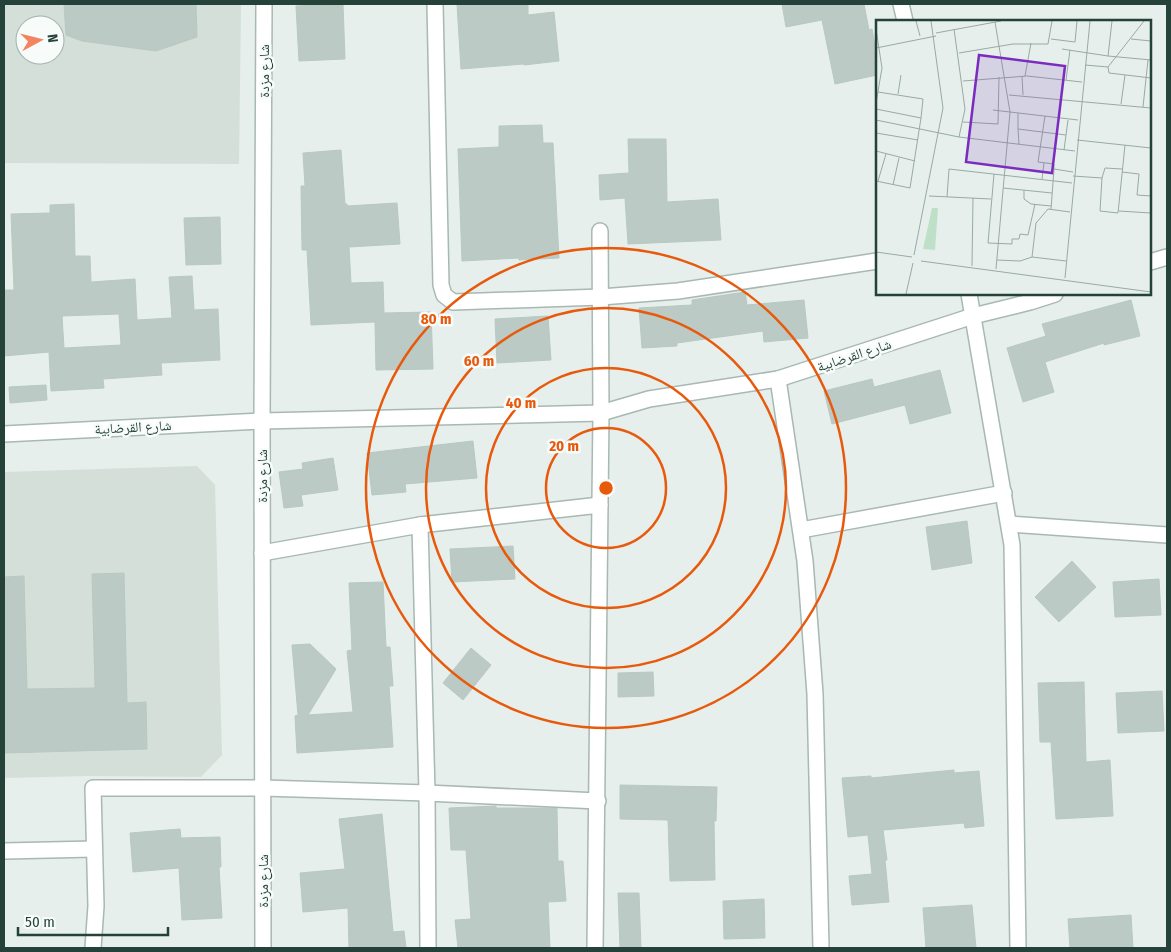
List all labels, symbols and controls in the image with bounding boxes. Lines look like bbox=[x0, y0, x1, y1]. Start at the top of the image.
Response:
north arrow bbox=[15, 15, 65, 65]
inset map bbox=[876, 20, 1151, 295]
text: N bbox=[43, 33, 61, 44]
street label: شارع مزدة bbox=[256, 44, 274, 98]
text: 80 m bbox=[421, 310, 451, 328]
street label: شارع القرضابية bbox=[815, 335, 894, 376]
text: 60 m bbox=[464, 352, 494, 370]
text: 40 m bbox=[506, 394, 536, 412]
street label: شارع القرضابية bbox=[94, 417, 172, 439]
text: 20 m bbox=[548, 437, 579, 455]
street label: شارع مزدة bbox=[254, 449, 272, 503]
centre of rings bbox=[597, 479, 615, 497]
street label: شارع مزدة bbox=[255, 854, 273, 908]
scale bar bbox=[18, 904, 168, 936]
text: 50 m bbox=[25, 913, 55, 931]

